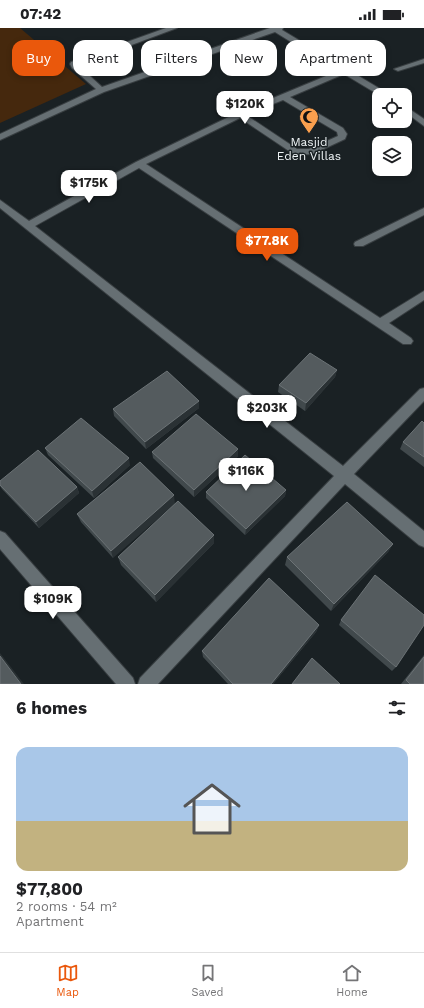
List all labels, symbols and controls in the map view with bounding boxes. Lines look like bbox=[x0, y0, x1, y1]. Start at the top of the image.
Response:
text: 07:42 bbox=[20, 5, 61, 23]
chip: Buy bbox=[12, 40, 65, 76]
chip: Rent bbox=[73, 40, 133, 76]
chip: Filters bbox=[141, 40, 212, 76]
chip: New bbox=[220, 40, 277, 76]
chip: Apartment bbox=[285, 40, 386, 76]
map controls bbox=[372, 88, 412, 176]
button: locate bbox=[372, 88, 412, 128]
pin: $120K bbox=[217, 91, 273, 125]
text: $120K bbox=[225, 96, 265, 111]
mosque icon: Masjid Eden Villas bbox=[298, 106, 320, 134]
place label: Masjid Eden Villas bbox=[277, 135, 341, 163]
button: layers bbox=[372, 136, 412, 176]
pin: $175K bbox=[61, 170, 117, 204]
text: $175K bbox=[70, 175, 108, 190]
pin: $77.8K bbox=[234, 228, 300, 262]
text: $77.8K bbox=[245, 233, 289, 248]
pin: $203K bbox=[239, 395, 295, 429]
text: $203K bbox=[246, 400, 288, 415]
pin: $116K bbox=[218, 458, 274, 492]
text: $116K bbox=[228, 463, 264, 478]
pin: $109K bbox=[25, 586, 81, 620]
text: $109K bbox=[33, 591, 73, 606]
icon: filters bbox=[386, 697, 408, 719]
text: 6 homes bbox=[16, 698, 87, 718]
icon: home bbox=[176, 773, 248, 845]
text: $77,800 bbox=[16, 879, 83, 899]
text: 2 rooms · 54 m² bbox=[16, 899, 117, 914]
text: Apartment bbox=[16, 914, 84, 929]
tab: Map bbox=[56, 962, 79, 999]
tab: Saved bbox=[192, 962, 223, 999]
tab: Home bbox=[336, 962, 368, 999]

